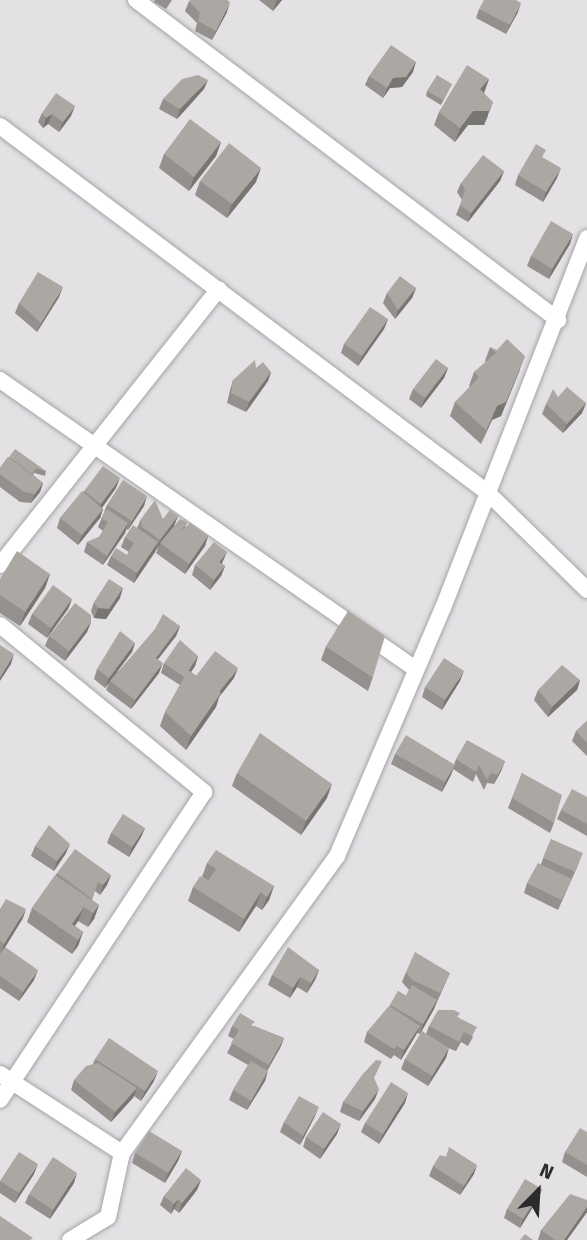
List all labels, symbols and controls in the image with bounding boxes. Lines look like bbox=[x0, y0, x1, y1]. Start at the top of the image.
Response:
north arrow bbox=[503, 1156, 573, 1226]
text: N bbox=[536, 1158, 557, 1184]

